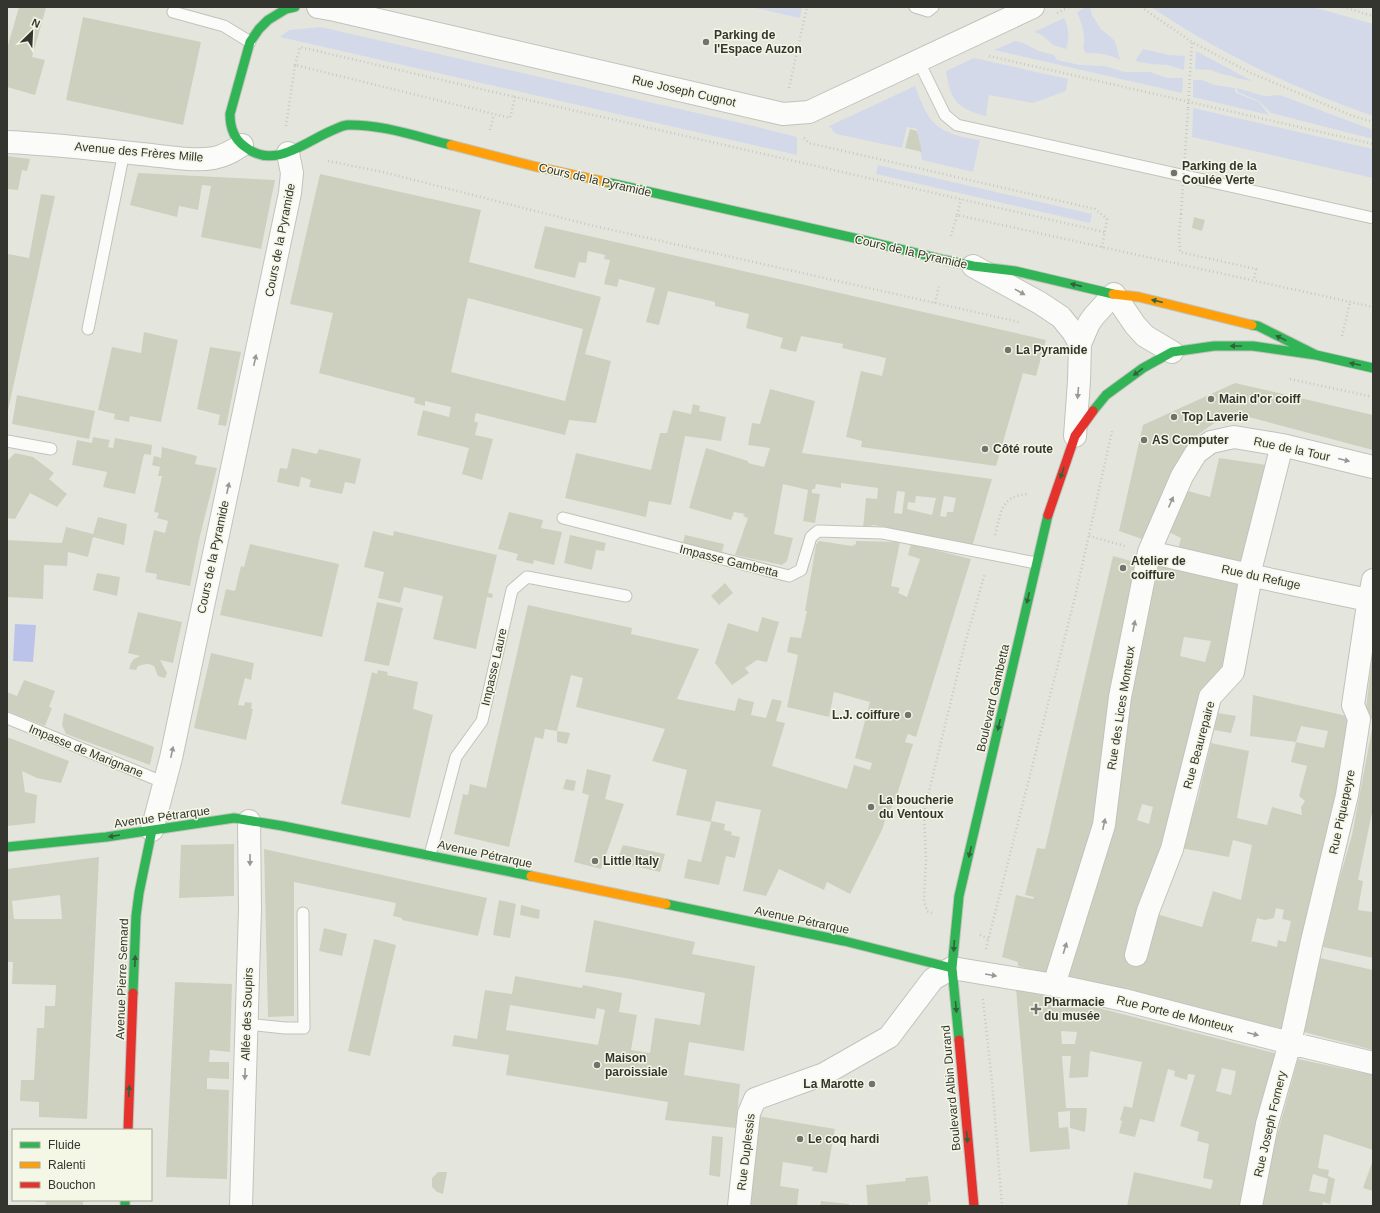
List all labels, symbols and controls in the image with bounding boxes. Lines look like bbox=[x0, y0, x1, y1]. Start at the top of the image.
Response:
north arrow bbox=[12, 12, 52, 52]
text: N bbox=[30, 16, 42, 30]
place label: Parking de l'Espace Auzon bbox=[714, 28, 802, 56]
marker: Parking de l'Espace Auzon bbox=[701, 37, 711, 47]
street label: Rue Joseph Cugnot bbox=[631, 72, 738, 110]
street label: Avenue des Frères Mille bbox=[74, 139, 204, 165]
place label: Parking de la Coulée Verte bbox=[1182, 159, 1257, 187]
street label: Cours de la Pyramide bbox=[537, 160, 653, 200]
marker: Parking de la Coulée Verte bbox=[1169, 168, 1179, 178]
street label: Cours de la Pyramide bbox=[262, 182, 298, 298]
street label: Cours de la Pyramide bbox=[853, 232, 969, 272]
one-way arrow bbox=[1070, 282, 1082, 288]
one-way arrow bbox=[1014, 288, 1026, 295]
one-way arrow bbox=[1151, 298, 1163, 304]
one-way arrow bbox=[1275, 335, 1287, 341]
place label: La Pyramide bbox=[1016, 343, 1088, 357]
one-way arrow bbox=[1229, 343, 1242, 349]
marker: La Pyramide bbox=[1003, 345, 1013, 355]
one-way arrow bbox=[252, 354, 258, 367]
one-way arrow bbox=[1348, 361, 1361, 367]
one-way arrow bbox=[1133, 368, 1143, 376]
one-way arrow bbox=[1075, 387, 1082, 399]
place label: Main d'or coiff bbox=[1219, 392, 1302, 406]
marker: Main d'or coiff bbox=[1206, 394, 1216, 404]
place label: Top Laverie bbox=[1182, 410, 1249, 424]
marker: Top Laverie bbox=[1169, 412, 1179, 422]
place label: AS Computer bbox=[1152, 433, 1229, 447]
street label: Rue de la Tour bbox=[1252, 434, 1332, 464]
marker: AS Computer bbox=[1139, 435, 1149, 445]
place label: Côté route bbox=[993, 442, 1053, 456]
marker: Côté route bbox=[980, 444, 990, 454]
one-way arrow bbox=[1339, 457, 1351, 463]
one-way arrow bbox=[1059, 468, 1065, 480]
one-way arrow bbox=[225, 481, 231, 494]
one-way arrow bbox=[1168, 496, 1174, 508]
street label: Cours de la Pyramide bbox=[194, 499, 232, 615]
street label: Impasse Gambetta bbox=[678, 542, 780, 580]
place label: Atelier de coiffure bbox=[1131, 554, 1186, 582]
street label: Rue du Refuge bbox=[1220, 562, 1302, 592]
marker: Atelier de coiffure bbox=[1118, 563, 1128, 573]
one-way arrow bbox=[1025, 593, 1031, 605]
one-way arrow bbox=[1131, 620, 1137, 632]
street label: Impasse Laure bbox=[478, 626, 510, 707]
street label: Boulevard Gambetta bbox=[974, 642, 1012, 753]
street label: Rue des Lices Monteux bbox=[1104, 645, 1138, 771]
street label: Rue Beaurepaire bbox=[1180, 699, 1218, 791]
place label: L.J. coiffure bbox=[832, 708, 900, 722]
marker: L.J. coiffure bbox=[903, 710, 913, 720]
one-way arrow bbox=[995, 719, 1001, 731]
street label: Impasse de Marignane bbox=[27, 722, 146, 780]
one-way arrow bbox=[170, 746, 176, 758]
street label: Rue Piquepeyre bbox=[1326, 768, 1358, 856]
place label: La boucherie du Ventoux bbox=[879, 793, 954, 821]
marker: La boucherie du Ventoux bbox=[866, 802, 876, 812]
street label: Avenue Pétrarque bbox=[113, 803, 211, 831]
one-way arrow bbox=[1101, 818, 1107, 830]
one-way arrow bbox=[108, 833, 120, 839]
street label: Avenue Pétrarque bbox=[436, 837, 534, 871]
one-way arrow bbox=[966, 846, 972, 858]
one-way arrow bbox=[247, 854, 253, 867]
place label: Little Italy bbox=[603, 854, 659, 868]
marker: Little Italy bbox=[590, 856, 600, 866]
street label: Avenue Pétrarque bbox=[753, 903, 851, 937]
street label: Avenue Pierre Semard bbox=[113, 918, 131, 1040]
one-way arrow bbox=[951, 940, 958, 952]
one-way arrow bbox=[1063, 942, 1069, 954]
one-way arrow bbox=[131, 955, 138, 967]
street label: Allée des Soupirs bbox=[238, 967, 256, 1061]
one-way arrow bbox=[985, 972, 997, 978]
street label: Rue Porte de Monteux bbox=[1115, 993, 1235, 1035]
place label: Pharmacie du musée bbox=[1044, 995, 1105, 1023]
one-way arrow bbox=[952, 1001, 959, 1013]
marker: Pharmacie du musée bbox=[1031, 1004, 1041, 1014]
street label: Boulevard Albin Durand bbox=[939, 1025, 963, 1151]
one-way arrow bbox=[1247, 1031, 1259, 1037]
place label: Maison paroissiale bbox=[605, 1051, 668, 1079]
marker: Maison paroissiale bbox=[592, 1060, 602, 1070]
one-way arrow bbox=[242, 1068, 248, 1081]
street label: Rue Joseph Fornery bbox=[1251, 1069, 1289, 1179]
place label: La Marotte bbox=[803, 1077, 864, 1091]
marker: La Marotte bbox=[867, 1079, 877, 1089]
one-way arrow bbox=[126, 1085, 133, 1097]
street label: Rue Duplessis bbox=[734, 1113, 758, 1191]
legend bbox=[12, 1129, 152, 1201]
one-way arrow bbox=[964, 1131, 971, 1143]
place label: Le coq hardi bbox=[808, 1132, 879, 1146]
marker: Le coq hardi bbox=[795, 1134, 805, 1144]
text: Fluide bbox=[48, 1138, 81, 1152]
text: Ralenti bbox=[48, 1158, 85, 1172]
text: Bouchon bbox=[48, 1178, 95, 1192]

